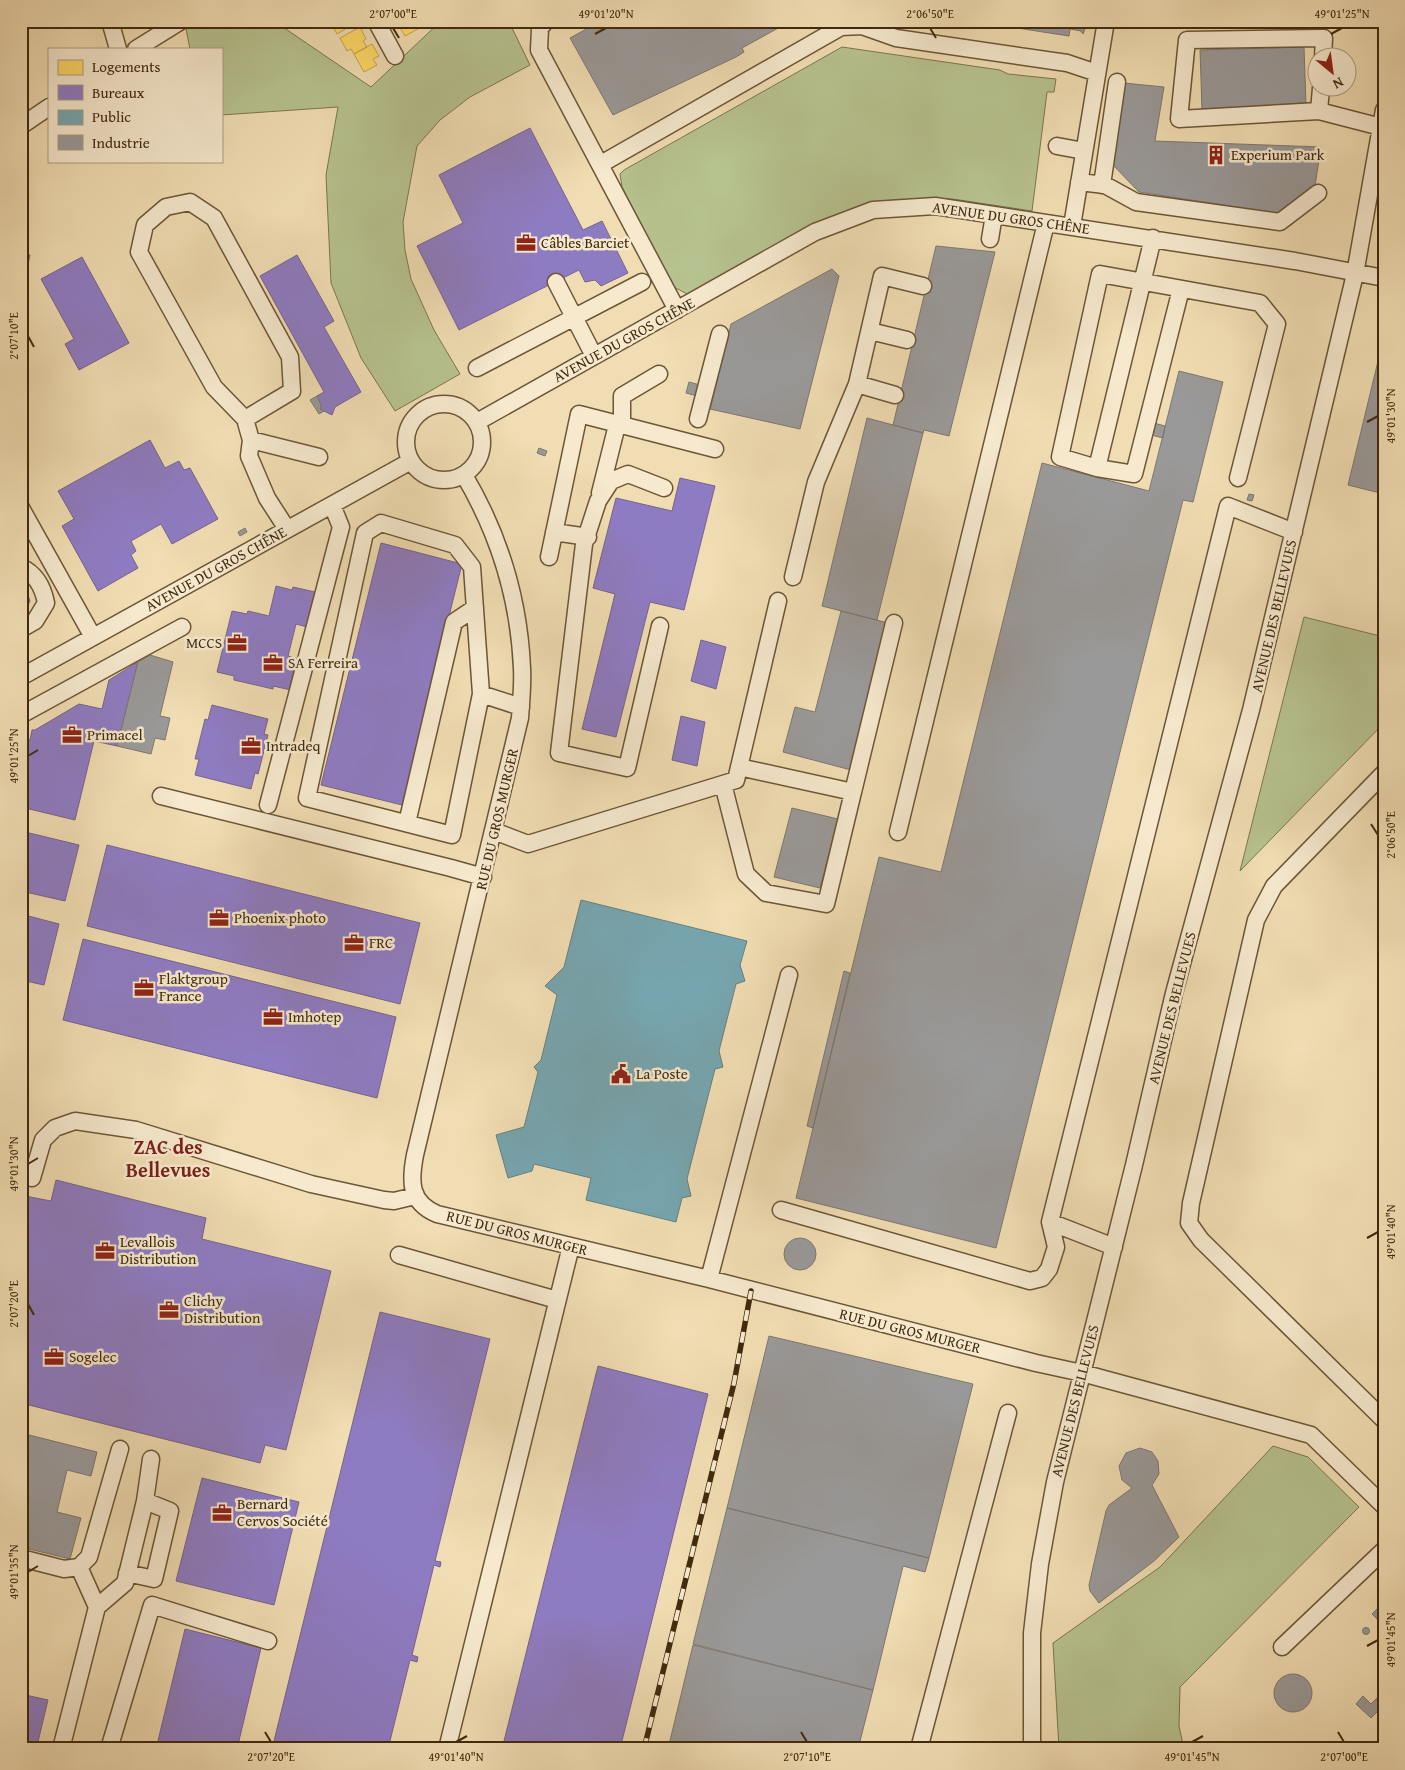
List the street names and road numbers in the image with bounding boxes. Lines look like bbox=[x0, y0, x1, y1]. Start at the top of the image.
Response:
street label: AVENUE DU GROS CHÊNE bbox=[931, 196, 1091, 239]
street label: AVENUE DU GROS CHÊNE bbox=[549, 292, 699, 387]
street label: AVENUE DU GROS CHÊNE bbox=[141, 521, 291, 616]
street label: AVENUE DES BELLEVUES bbox=[1246, 537, 1301, 694]
street label: RUE DU GROS MURGER bbox=[470, 746, 523, 892]
street label: AVENUE DES BELLEVUES bbox=[1142, 930, 1201, 1086]
street label: RUE DU GROS MURGER bbox=[444, 1205, 590, 1260]
street label: RUE DU GROS MURGER bbox=[837, 1303, 983, 1358]
street label: AVENUE DES BELLEVUES bbox=[1045, 1323, 1104, 1479]

